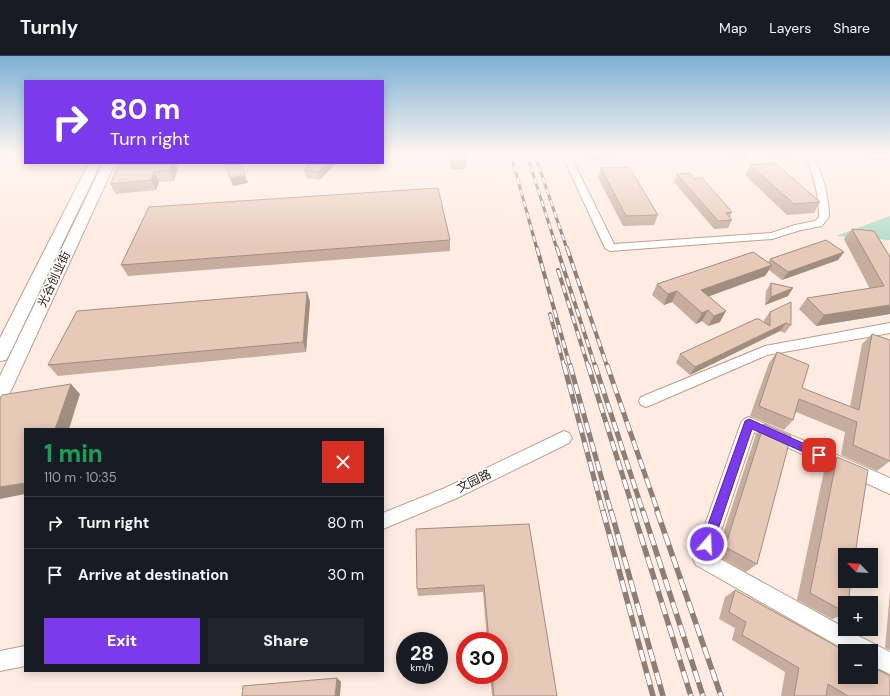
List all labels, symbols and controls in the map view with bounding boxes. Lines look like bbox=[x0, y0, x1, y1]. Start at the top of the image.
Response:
text: Turnly bbox=[20, 15, 78, 40]
text: Map bbox=[719, 19, 747, 37]
text: Layers bbox=[769, 19, 811, 37]
text: Share bbox=[833, 19, 870, 37]
text: 80 m bbox=[110, 91, 180, 128]
icon: right bbox=[44, 96, 96, 148]
text: Turn right bbox=[110, 127, 190, 151]
street label: 光谷创业街 bbox=[34, 248, 74, 310]
text: 1 min bbox=[44, 438, 103, 469]
pin bbox=[802, 438, 836, 472]
button: close bbox=[322, 441, 364, 483]
icon: arrive bbox=[808, 444, 830, 466]
street label: 文园路 bbox=[454, 466, 494, 496]
text: 110 m · 10:35 bbox=[44, 469, 117, 486]
icon: right bbox=[44, 512, 66, 534]
text: Turn right bbox=[78, 513, 149, 533]
text: 80 m bbox=[327, 513, 364, 533]
position arrow bbox=[686, 523, 728, 565]
north arrow bbox=[838, 548, 878, 588]
map controls bbox=[838, 548, 878, 684]
icon: arrive bbox=[44, 564, 66, 586]
text: Arrive at destination bbox=[78, 565, 229, 585]
text: 30 m bbox=[328, 565, 364, 585]
button: + bbox=[838, 596, 878, 636]
button: Exit bbox=[44, 618, 200, 664]
button: Share bbox=[208, 618, 364, 664]
speed limit sign: 30 bbox=[456, 632, 508, 684]
text: 28 bbox=[410, 640, 434, 666]
button: − bbox=[838, 644, 878, 684]
text: km/h bbox=[410, 661, 434, 674]

